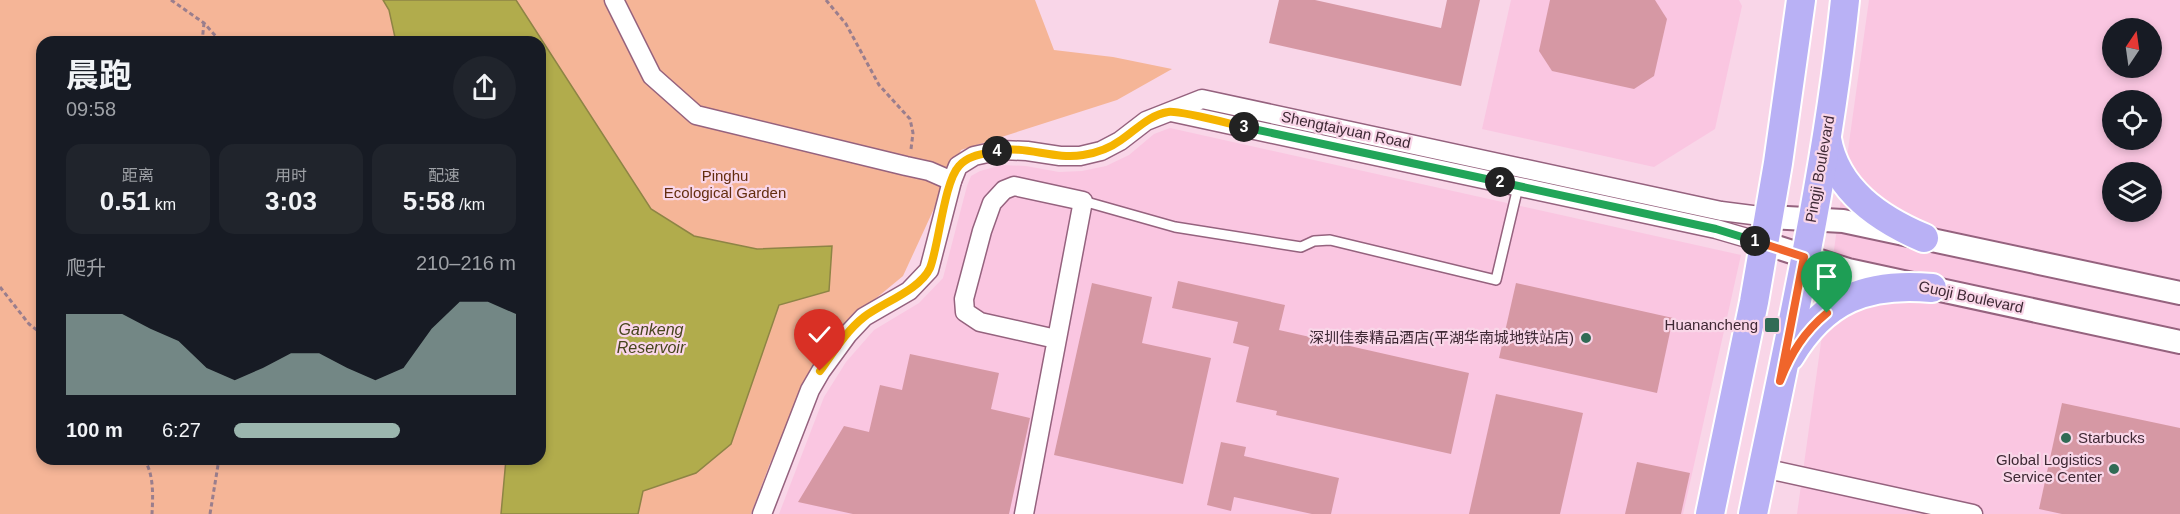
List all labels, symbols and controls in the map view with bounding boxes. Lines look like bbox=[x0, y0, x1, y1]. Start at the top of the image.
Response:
north arrow bbox=[2102, 18, 2162, 78]
map controls bbox=[2102, 18, 2162, 222]
button: share bbox=[453, 56, 516, 119]
text: 晨跑 bbox=[66, 57, 132, 94]
button: locate bbox=[2102, 90, 2162, 150]
text: 09:58 bbox=[66, 98, 116, 120]
street label: Shengtaiyuan Road bbox=[1280, 107, 1412, 152]
pin: 3 bbox=[1229, 112, 1259, 142]
street label: Pingji Boulevard bbox=[1802, 114, 1837, 224]
text: 3 bbox=[1240, 118, 1248, 135]
pin: 4 bbox=[982, 136, 1012, 166]
text: 4 bbox=[993, 142, 1001, 159]
button: layers bbox=[2102, 162, 2162, 222]
text: 距离 bbox=[122, 167, 154, 184]
text: 用时 bbox=[275, 167, 307, 184]
text: 配速 bbox=[428, 167, 460, 184]
park label: Pinghu Ecological Garden bbox=[664, 167, 786, 201]
pin: 2 bbox=[1485, 167, 1515, 197]
text: 2 bbox=[1496, 173, 1504, 190]
text: 0.51 bbox=[100, 186, 150, 216]
text: 3:03 bbox=[265, 186, 317, 216]
text: 5:58 bbox=[403, 186, 455, 216]
text: km bbox=[150, 196, 176, 213]
text: /km bbox=[455, 196, 485, 213]
pin: 1 bbox=[1740, 226, 1770, 256]
text: 1 bbox=[1751, 232, 1759, 249]
pin bbox=[1801, 251, 1852, 313]
text: 210–216 m bbox=[416, 252, 516, 274]
text: 爬升 bbox=[66, 257, 106, 279]
icon: arrive bbox=[1810, 260, 1843, 293]
street label: Guoji Boulevard bbox=[1917, 277, 2025, 316]
pin bbox=[794, 309, 845, 371]
place label: Huanancheng bbox=[1665, 316, 1758, 333]
marker: Huanancheng bbox=[1763, 316, 1781, 334]
icon: check bbox=[803, 318, 836, 351]
water label: Gankeng Reservoir bbox=[617, 321, 686, 356]
place label: 深圳佳泰精品酒店(平湖华南城地铁站店) bbox=[1309, 329, 1574, 346]
marker: 深圳佳泰精品酒店(平湖华南城地铁站店) bbox=[1579, 331, 1593, 345]
text: 100 m bbox=[66, 419, 123, 441]
text: 6:27 bbox=[162, 419, 201, 441]
place label: Starbucks bbox=[2078, 429, 2145, 446]
marker: Starbucks bbox=[2059, 431, 2073, 445]
place label: Global Logistics Service Center bbox=[1996, 451, 2102, 485]
marker: Global Logistics Service Center bbox=[2107, 462, 2121, 476]

